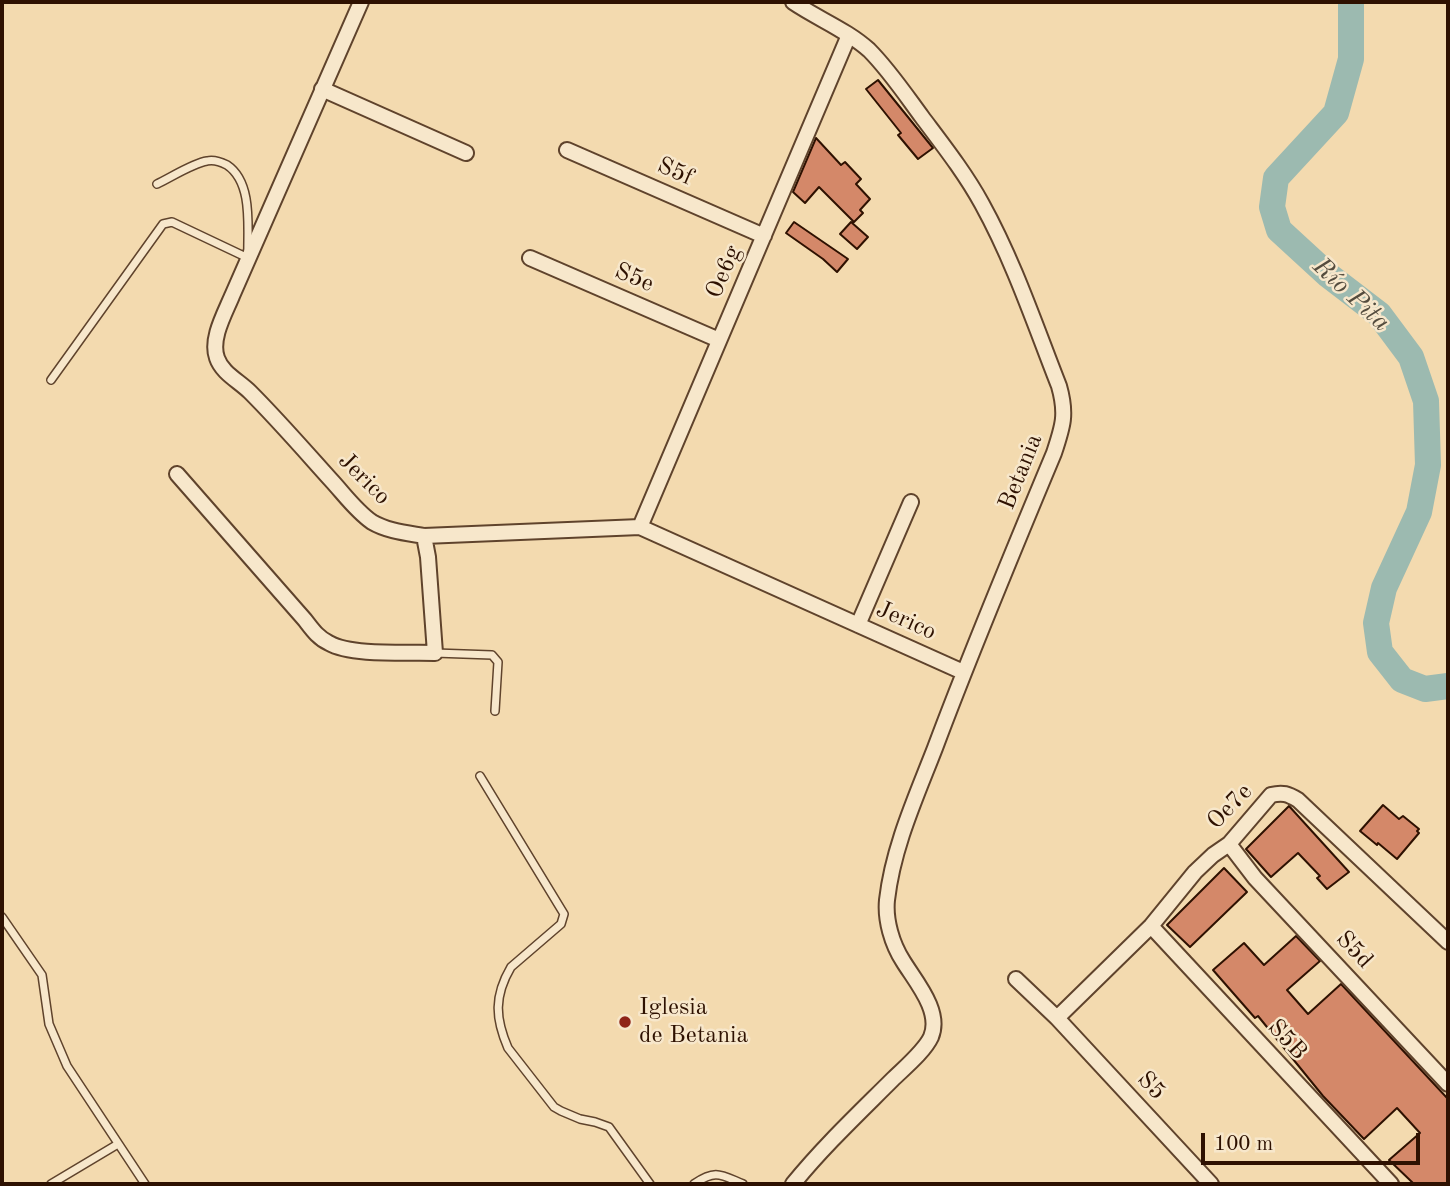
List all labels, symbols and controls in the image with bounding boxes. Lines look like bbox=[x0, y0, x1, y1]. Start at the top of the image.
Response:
street label: S5f bbox=[652, 151, 698, 193]
street label: Oe6g bbox=[700, 241, 748, 303]
water label: Río Pita bbox=[1306, 251, 1396, 339]
street label: S5e bbox=[610, 257, 658, 299]
street label: Betania bbox=[993, 430, 1049, 514]
street label: Jerico bbox=[332, 447, 396, 511]
street label: Jerico bbox=[872, 595, 940, 647]
street label: Oe7e bbox=[1201, 778, 1259, 836]
street label: S5d bbox=[1329, 925, 1379, 975]
place label: Iglesia de Betania bbox=[639, 994, 748, 1050]
marker: Iglesia de Betania bbox=[617, 1014, 633, 1030]
street label: S5B bbox=[1261, 1014, 1313, 1066]
street label: S5 bbox=[1131, 1066, 1171, 1106]
scale bar bbox=[1205, 1120, 1424, 1164]
text: 100 m bbox=[1214, 1134, 1273, 1155]

